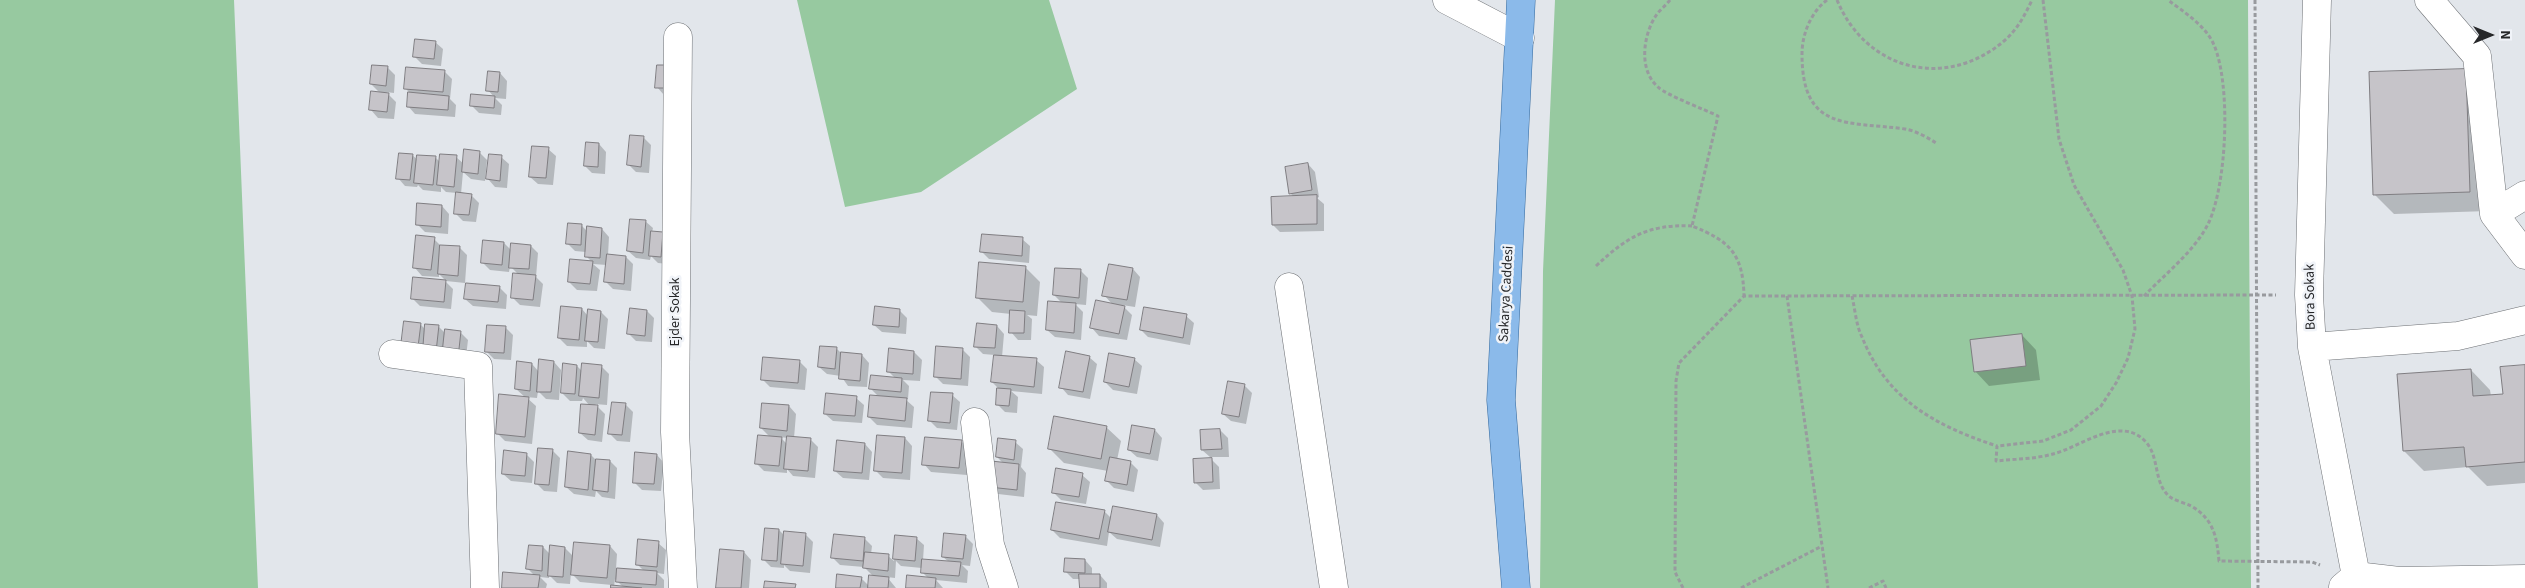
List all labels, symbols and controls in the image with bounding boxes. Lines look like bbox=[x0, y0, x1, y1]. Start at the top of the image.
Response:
north arrow bbox=[2465, 10, 2515, 60]
text: N bbox=[2495, 30, 2515, 40]
street label: Sakarya Caddesi bbox=[1496, 245, 1518, 343]
street label: Bora Sokak bbox=[2302, 264, 2320, 330]
street label: Ejder Sokak bbox=[668, 277, 684, 347]

